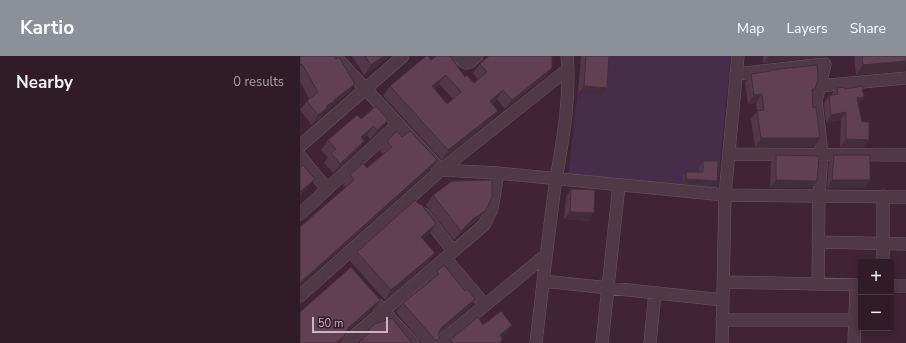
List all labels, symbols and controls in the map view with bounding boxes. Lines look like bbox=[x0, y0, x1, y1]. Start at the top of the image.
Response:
text: Kartio bbox=[20, 15, 74, 41]
text: Map bbox=[737, 19, 764, 38]
text: Layers bbox=[786, 19, 828, 38]
text: Share bbox=[850, 19, 886, 38]
text: Nearby bbox=[16, 71, 73, 94]
text: 0 results bbox=[233, 73, 284, 91]
map controls bbox=[858, 259, 894, 331]
button: + bbox=[858, 259, 894, 295]
button: − bbox=[858, 295, 894, 331]
scale bar bbox=[312, 315, 388, 334]
text: 50 m bbox=[318, 316, 343, 331]

